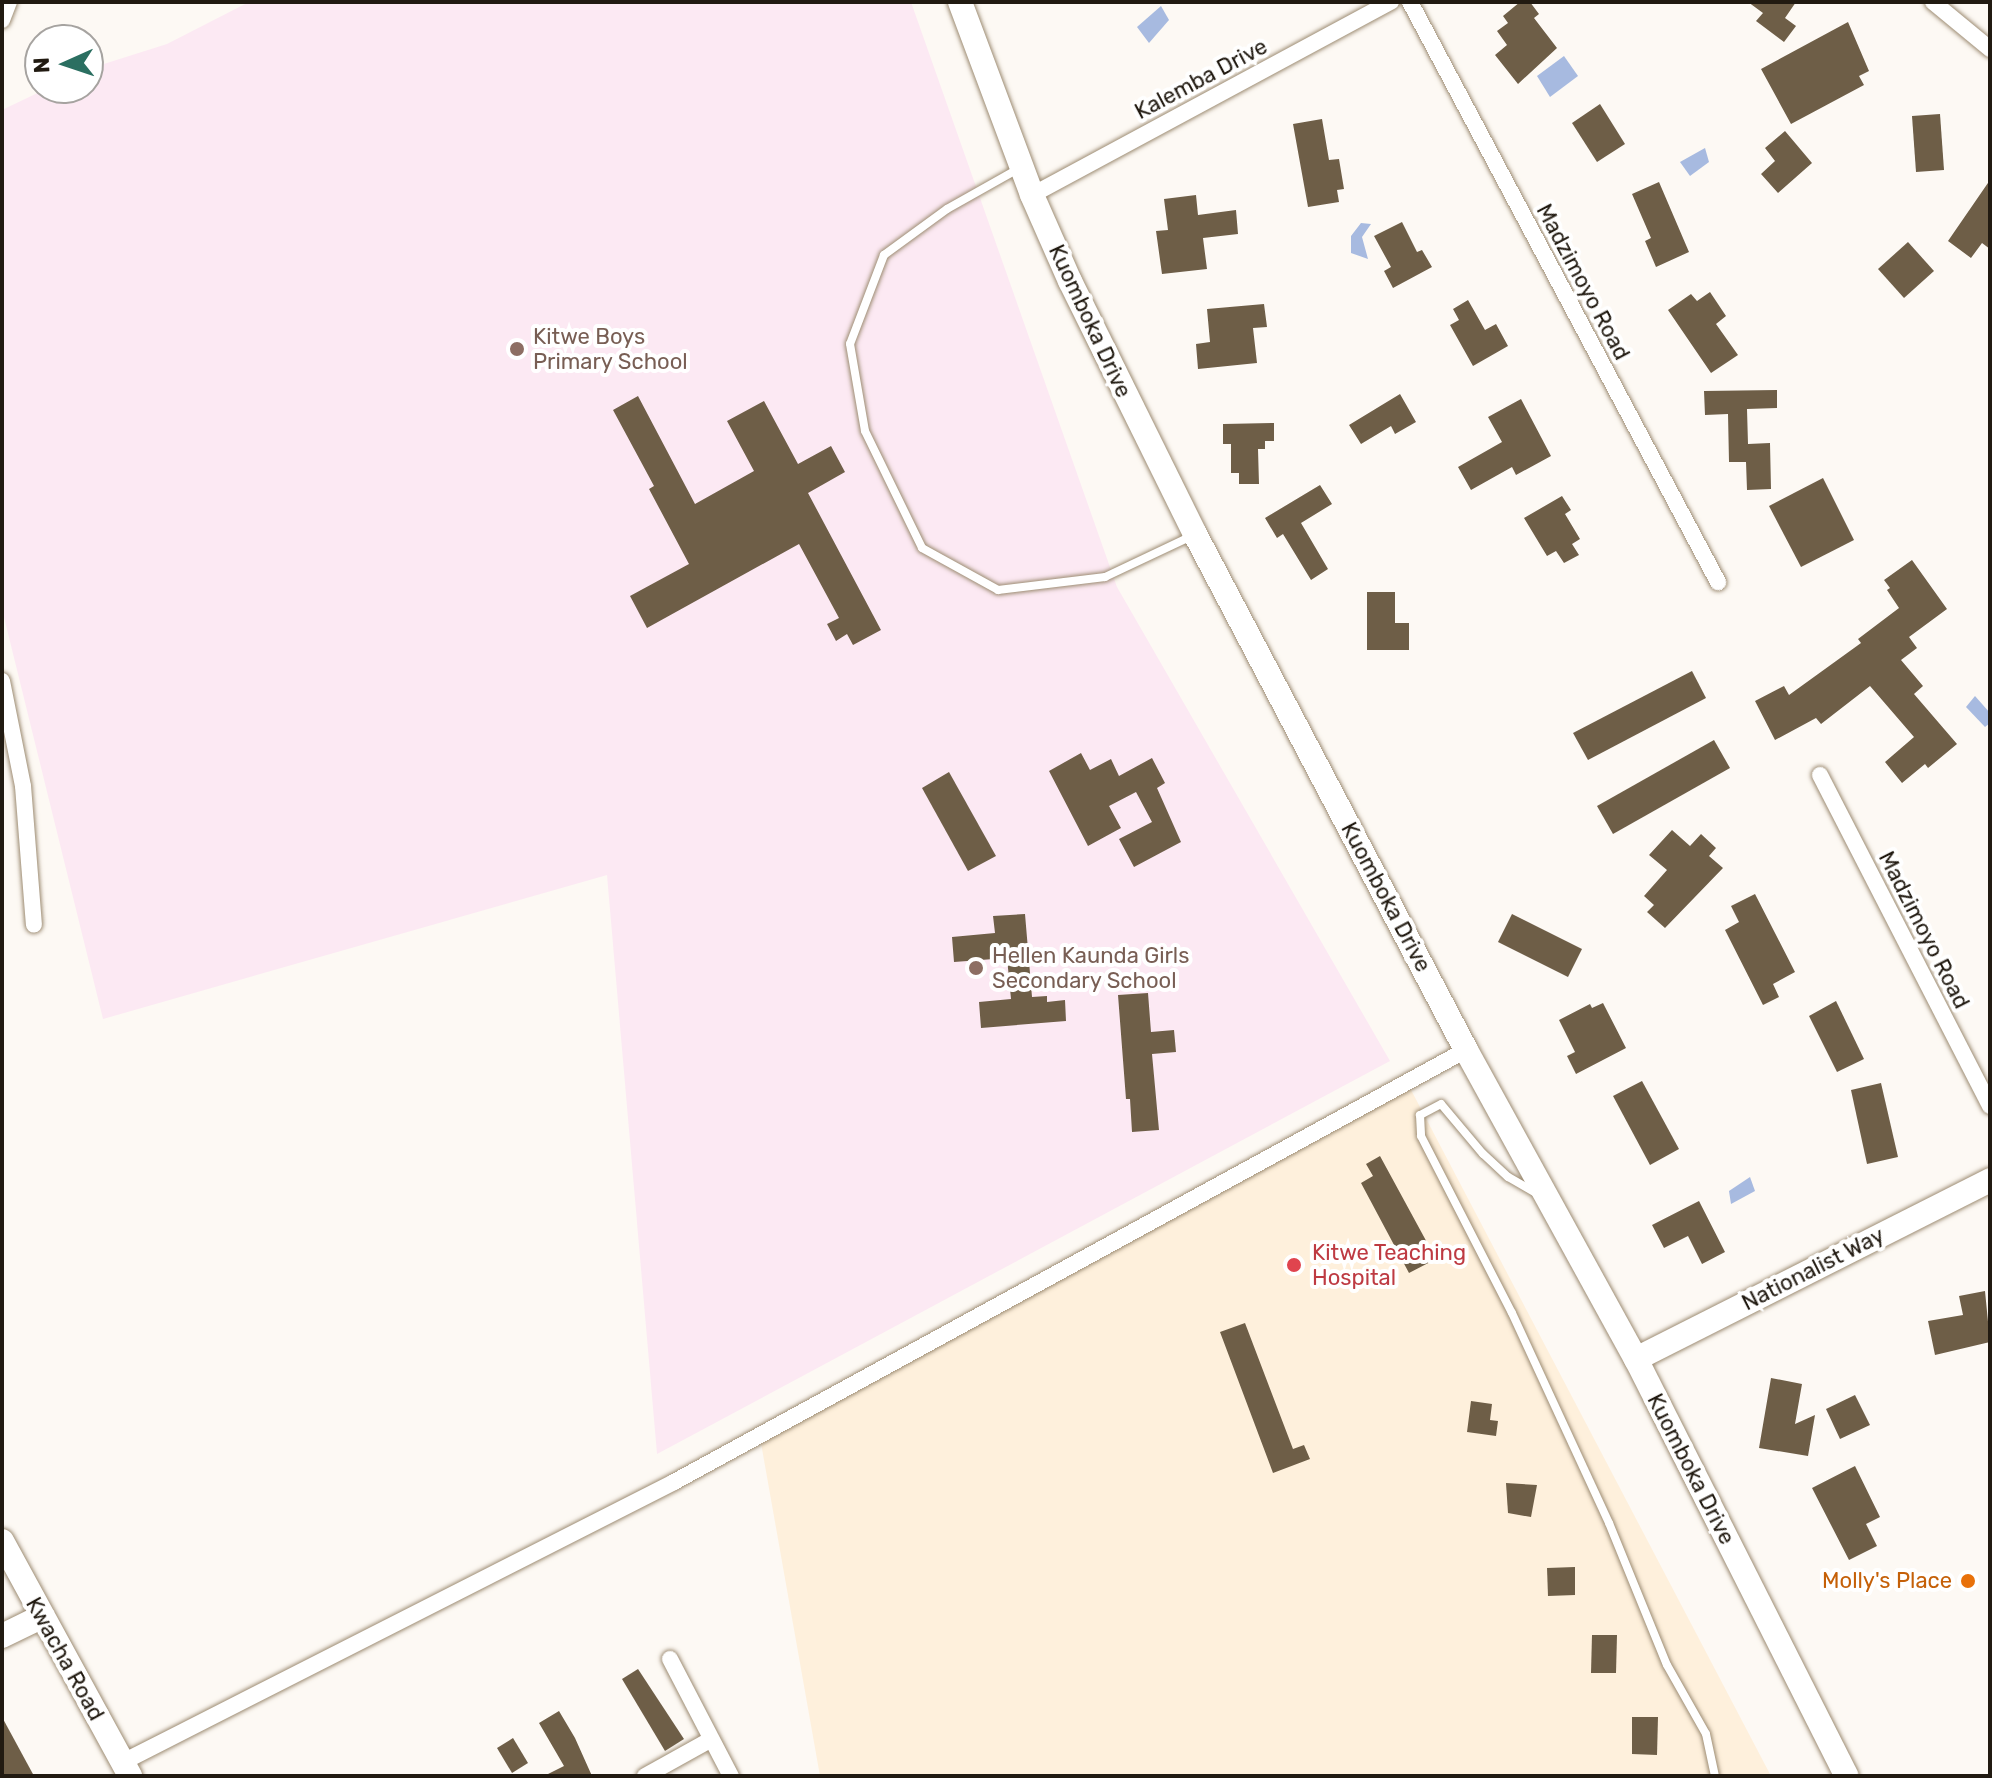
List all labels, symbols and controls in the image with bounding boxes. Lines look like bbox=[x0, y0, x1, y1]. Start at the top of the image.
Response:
north arrow bbox=[24, 24, 104, 104]
street label: Kalemba Drive bbox=[1130, 33, 1272, 125]
text: N bbox=[28, 57, 55, 74]
street label: Madzimoyo Road bbox=[1531, 199, 1635, 365]
street label: Kuomboka Drive bbox=[1043, 240, 1137, 402]
place label: Kitwe Boys Primary School bbox=[533, 323, 688, 374]
marker: Kitwe Boys Primary School bbox=[508, 340, 526, 358]
street label: Kuomboka Drive bbox=[1335, 818, 1437, 976]
street label: Madzimoyo Road bbox=[1873, 847, 1975, 1013]
place label: Hellen Kaunda Girls Secondary School bbox=[992, 942, 1189, 994]
marker: Hellen Kaunda Girls Secondary School bbox=[967, 959, 985, 977]
street label: Nationalist Way bbox=[1737, 1222, 1889, 1316]
place label: Kitwe Teaching Hospital bbox=[1312, 1239, 1467, 1290]
marker: Kitwe Teaching Hospital bbox=[1283, 1254, 1305, 1276]
street label: Kuomboka Drive bbox=[1642, 1389, 1740, 1549]
place label: Molly's Place bbox=[1822, 1568, 1952, 1594]
marker: Molly's Place bbox=[1959, 1572, 1977, 1590]
street label: Kwacha Road bbox=[20, 1593, 110, 1725]

